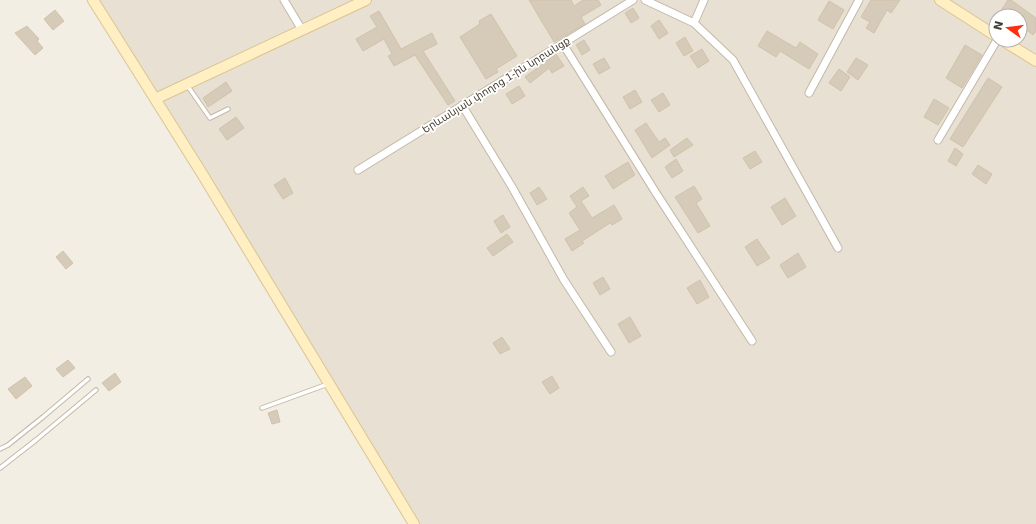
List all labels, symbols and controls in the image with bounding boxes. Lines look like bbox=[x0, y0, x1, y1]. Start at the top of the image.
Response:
north arrow bbox=[988, 8, 1028, 48]
text: N bbox=[991, 20, 1006, 32]
street label: Երևանյան փողոց 1-ին նրբանցք bbox=[420, 35, 572, 135]

